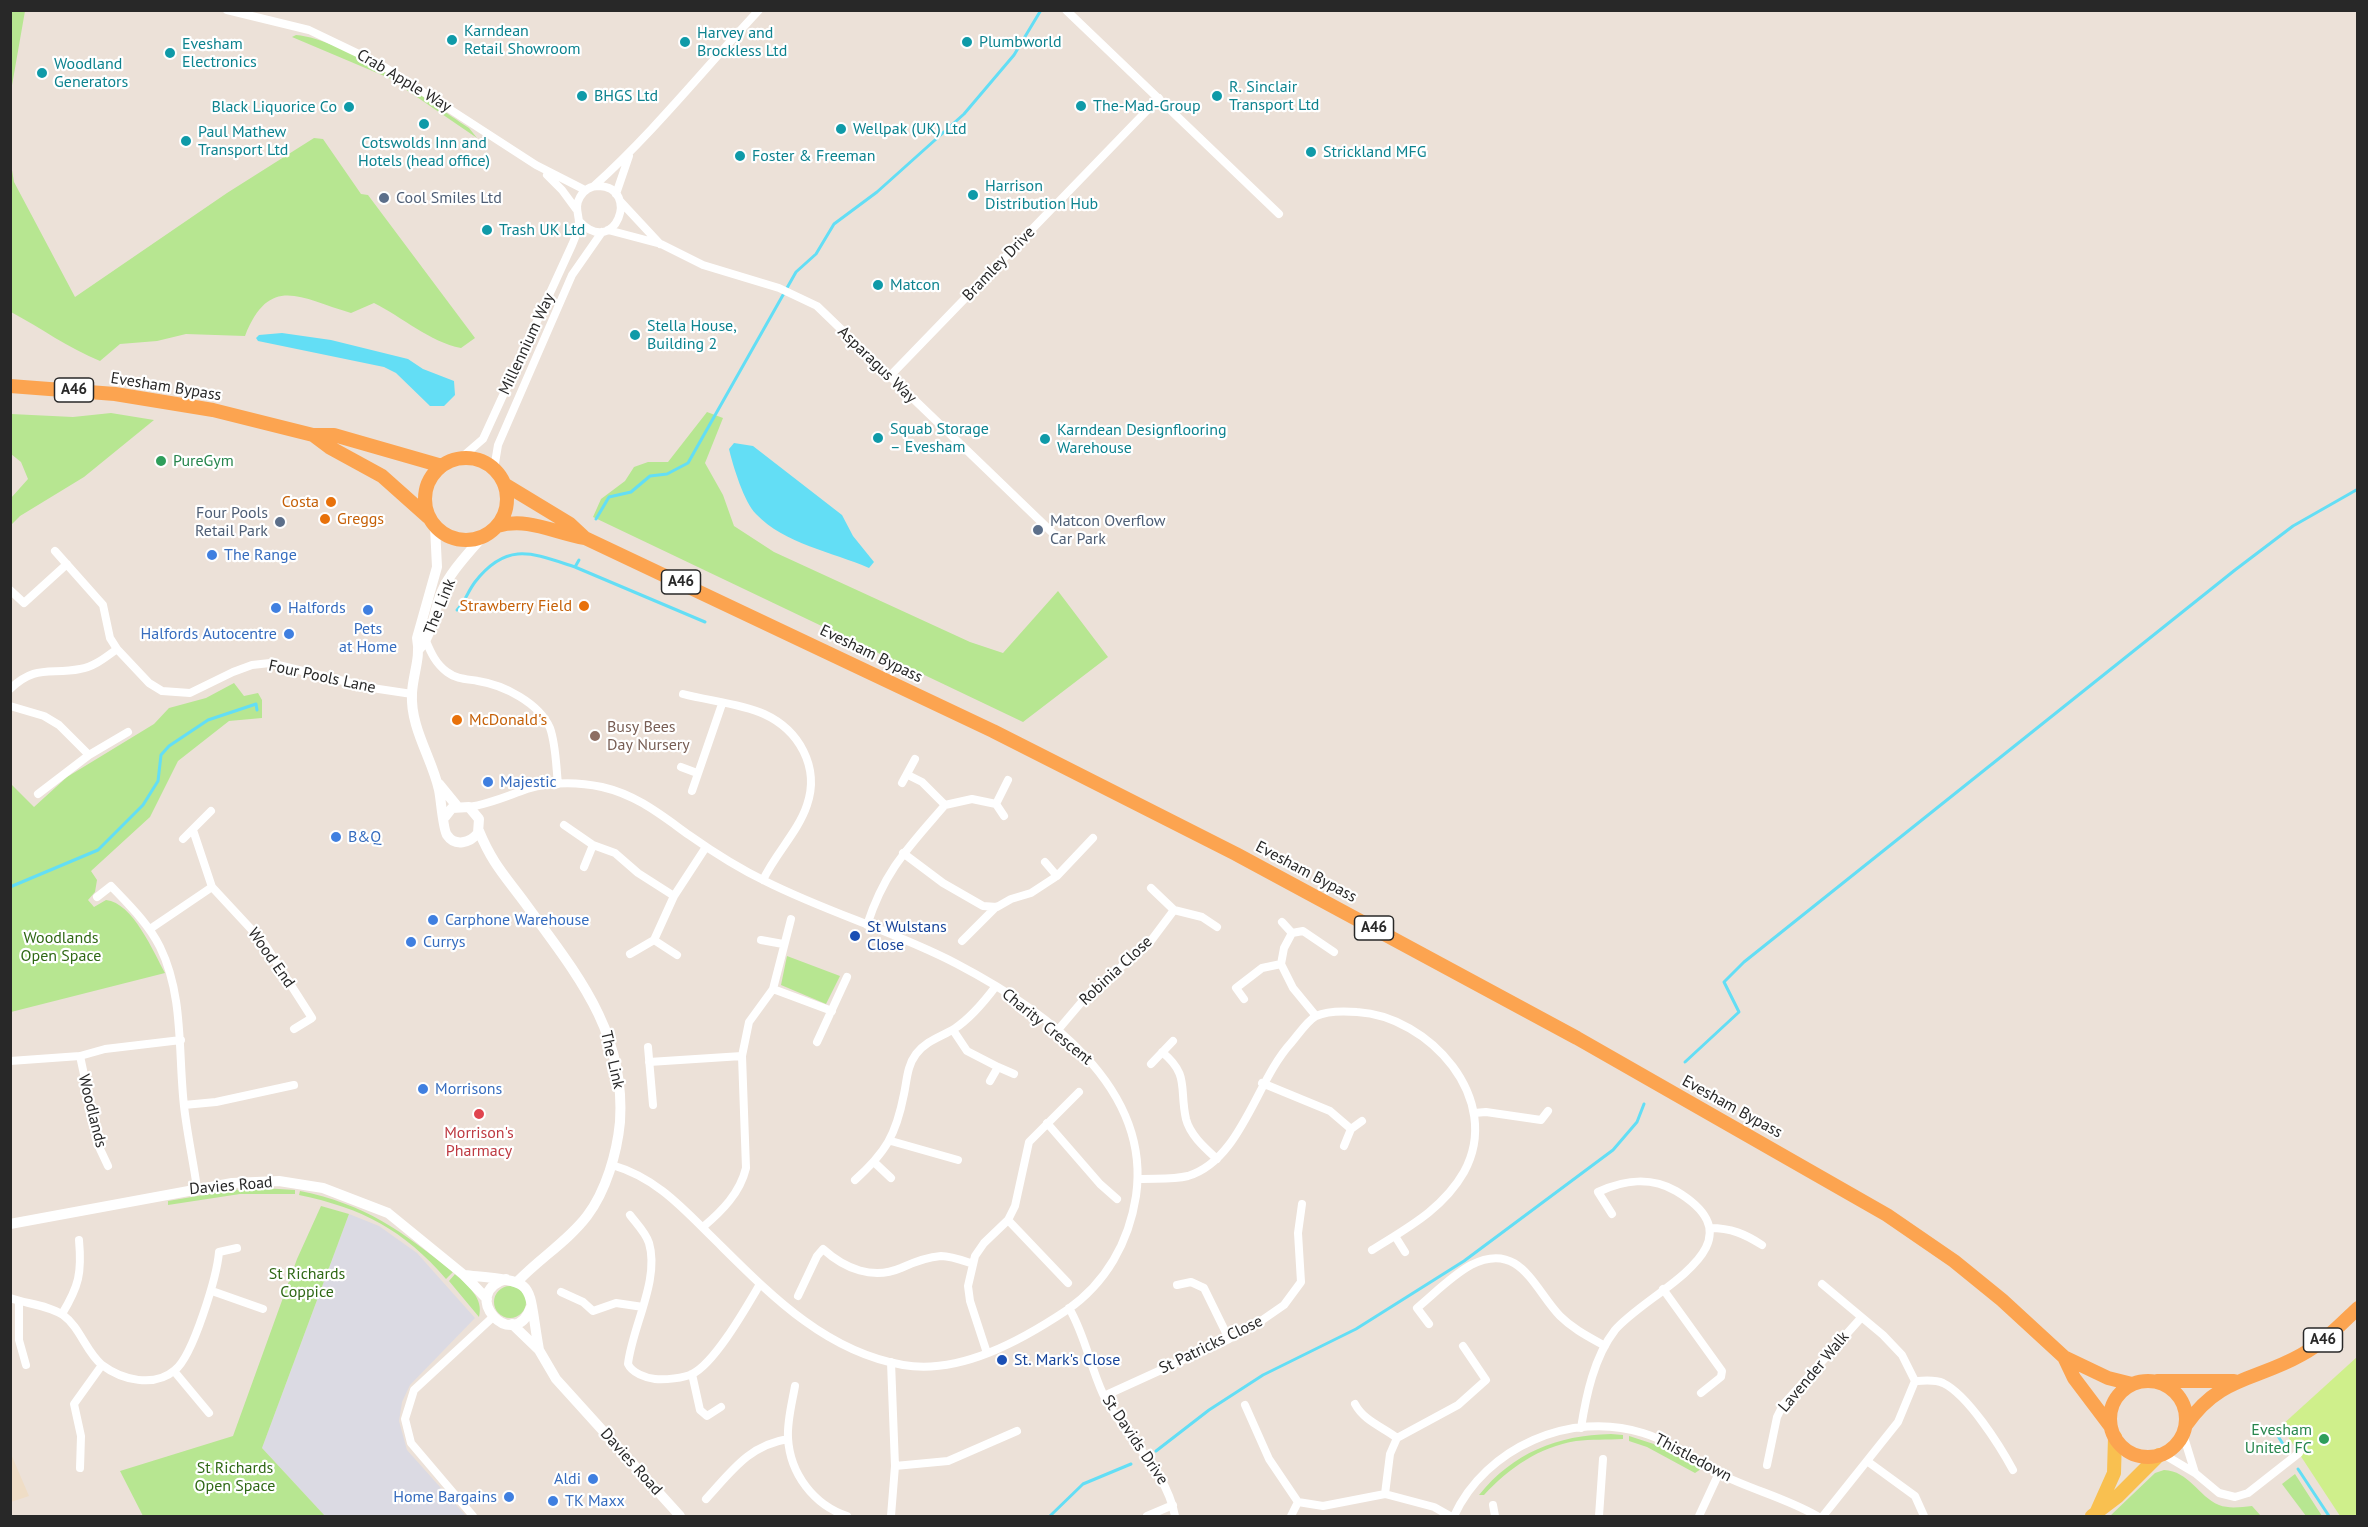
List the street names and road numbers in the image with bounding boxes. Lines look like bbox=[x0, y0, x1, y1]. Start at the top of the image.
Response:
street label: Crab Apple Way bbox=[353, 45, 455, 117]
street label: Bramley Drive bbox=[959, 223, 1039, 305]
street label: Millennium Way bbox=[495, 290, 559, 398]
street label: Asparagus Way bbox=[834, 323, 920, 407]
street label: Evesham Bypass bbox=[109, 369, 223, 405]
road number: A46 bbox=[54, 378, 94, 402]
road number: A46 bbox=[662, 570, 700, 594]
street label: The Link bbox=[420, 576, 460, 638]
street label: Evesham Bypass bbox=[817, 621, 925, 687]
street label: Four Pools Lane bbox=[267, 656, 377, 698]
street label: Evesham Bypass bbox=[1252, 837, 1360, 907]
road number: A46 bbox=[1354, 916, 1394, 940]
street label: Wood End bbox=[243, 924, 299, 992]
street label: Robinia Close bbox=[1076, 932, 1156, 1010]
street label: Charity Crescent bbox=[998, 985, 1096, 1069]
street label: The Link bbox=[596, 1029, 628, 1091]
street label: Woodlands bbox=[74, 1072, 110, 1150]
street label: Evesham Bypass bbox=[1678, 1072, 1786, 1142]
street label: Davies Road bbox=[189, 1173, 273, 1199]
street label: St Patricks Close bbox=[1156, 1312, 1266, 1378]
street label: Lavender Walk bbox=[1775, 1328, 1853, 1416]
road number: A46 bbox=[2304, 1328, 2342, 1352]
street label: St Davids Drive bbox=[1098, 1391, 1172, 1489]
street label: Davies Road bbox=[596, 1425, 666, 1499]
street label: Thistledown bbox=[1651, 1430, 1735, 1486]

